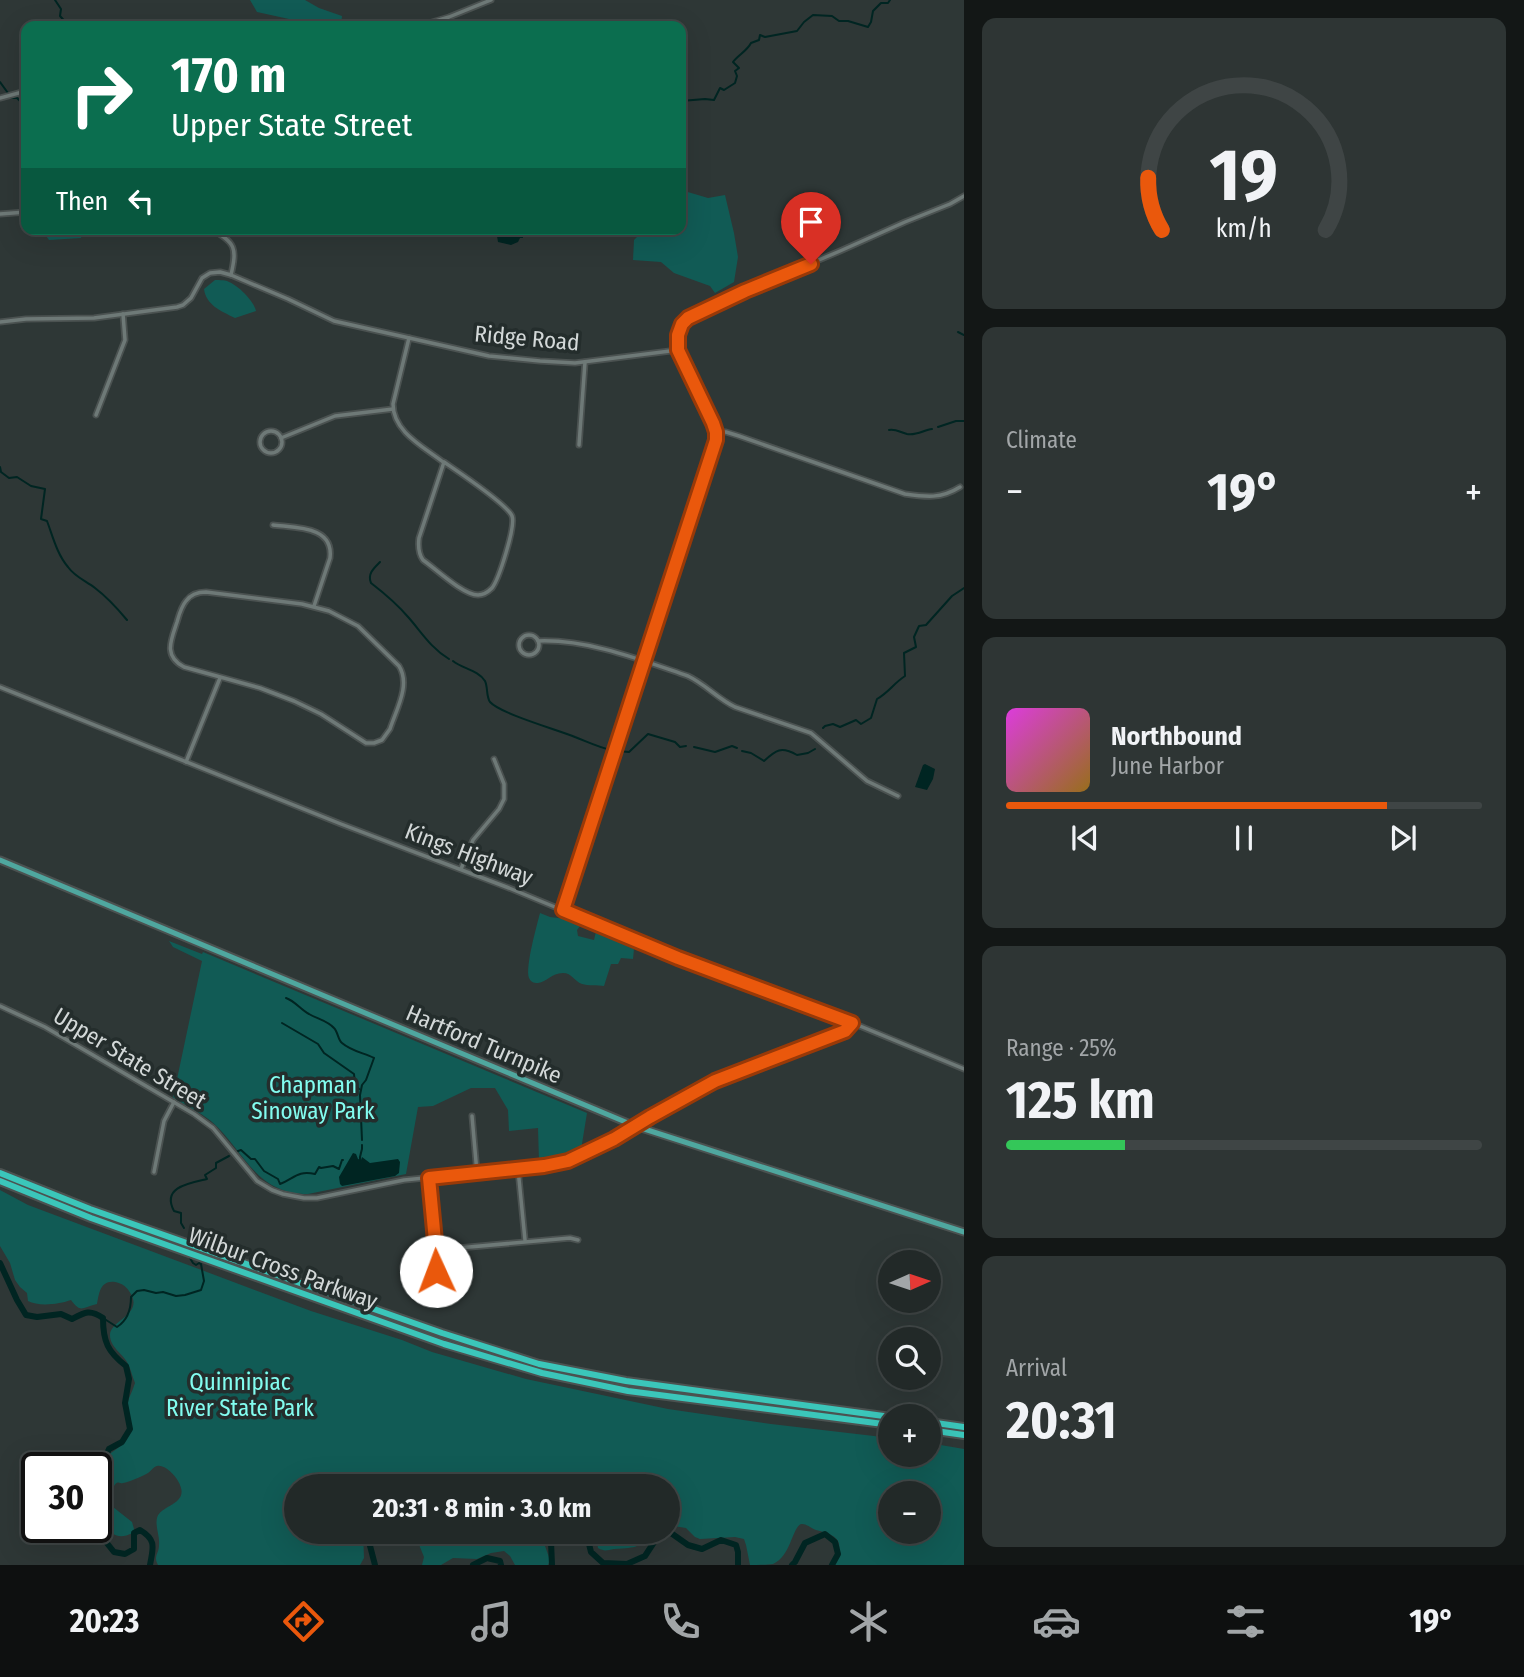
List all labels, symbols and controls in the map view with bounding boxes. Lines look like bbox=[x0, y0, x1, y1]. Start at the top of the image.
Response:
text: 170 m bbox=[171, 46, 287, 105]
icon: right bbox=[56, 49, 147, 140]
text: Upper State Street bbox=[171, 106, 412, 144]
text: 19 bbox=[1210, 132, 1278, 219]
icon: left bbox=[122, 182, 160, 220]
text: Then bbox=[56, 186, 108, 217]
pin bbox=[781, 192, 841, 264]
icon: arrive bbox=[792, 203, 830, 241]
text: km/h bbox=[1216, 214, 1272, 244]
street label: Ridge Road bbox=[473, 319, 581, 357]
text: Climate bbox=[1006, 426, 1077, 454]
text: 19° bbox=[1207, 461, 1281, 524]
text: − bbox=[1006, 469, 1023, 515]
text: + bbox=[1465, 469, 1482, 515]
text: Northbound bbox=[1111, 721, 1242, 752]
text: June Harbor bbox=[1111, 752, 1224, 780]
street label: Kings Highway bbox=[401, 817, 538, 891]
icon: previous bbox=[1066, 819, 1104, 857]
icon: pause bbox=[1225, 819, 1263, 857]
icon: next bbox=[1384, 819, 1422, 857]
street label: Hartford Turnpike bbox=[402, 999, 566, 1089]
street label: Upper State Street bbox=[49, 1001, 212, 1115]
text: Range · 25% bbox=[1006, 1034, 1117, 1062]
text: 125 km bbox=[1006, 1069, 1155, 1132]
park label: Chapman Sinoway Park bbox=[251, 1071, 375, 1125]
street label: Wilbur Cross Parkway bbox=[185, 1221, 382, 1315]
position arrow bbox=[399, 1234, 473, 1308]
north arrow bbox=[878, 1250, 942, 1312]
map controls bbox=[878, 1250, 941, 1544]
button: search bbox=[878, 1327, 941, 1390]
text: Arrival bbox=[1006, 1354, 1067, 1382]
park label: Quinnipiac River State Park bbox=[166, 1368, 314, 1422]
text: 20:31 bbox=[1006, 1389, 1117, 1452]
button: + bbox=[878, 1404, 941, 1467]
speed limit sign: 30 bbox=[21, 1452, 112, 1543]
button: − bbox=[878, 1481, 941, 1544]
text: 20:31 · 8 min · 3.0 km bbox=[373, 1493, 591, 1524]
icon: directions bbox=[279, 1597, 328, 1646]
icon: music bbox=[467, 1597, 516, 1646]
icon: phone bbox=[656, 1597, 705, 1646]
icon: climate bbox=[844, 1597, 893, 1646]
icon: car bbox=[1032, 1597, 1081, 1646]
icon: filters bbox=[1221, 1597, 1270, 1646]
text: 20:23 bbox=[70, 1602, 139, 1640]
text: 19° bbox=[1409, 1602, 1454, 1640]

